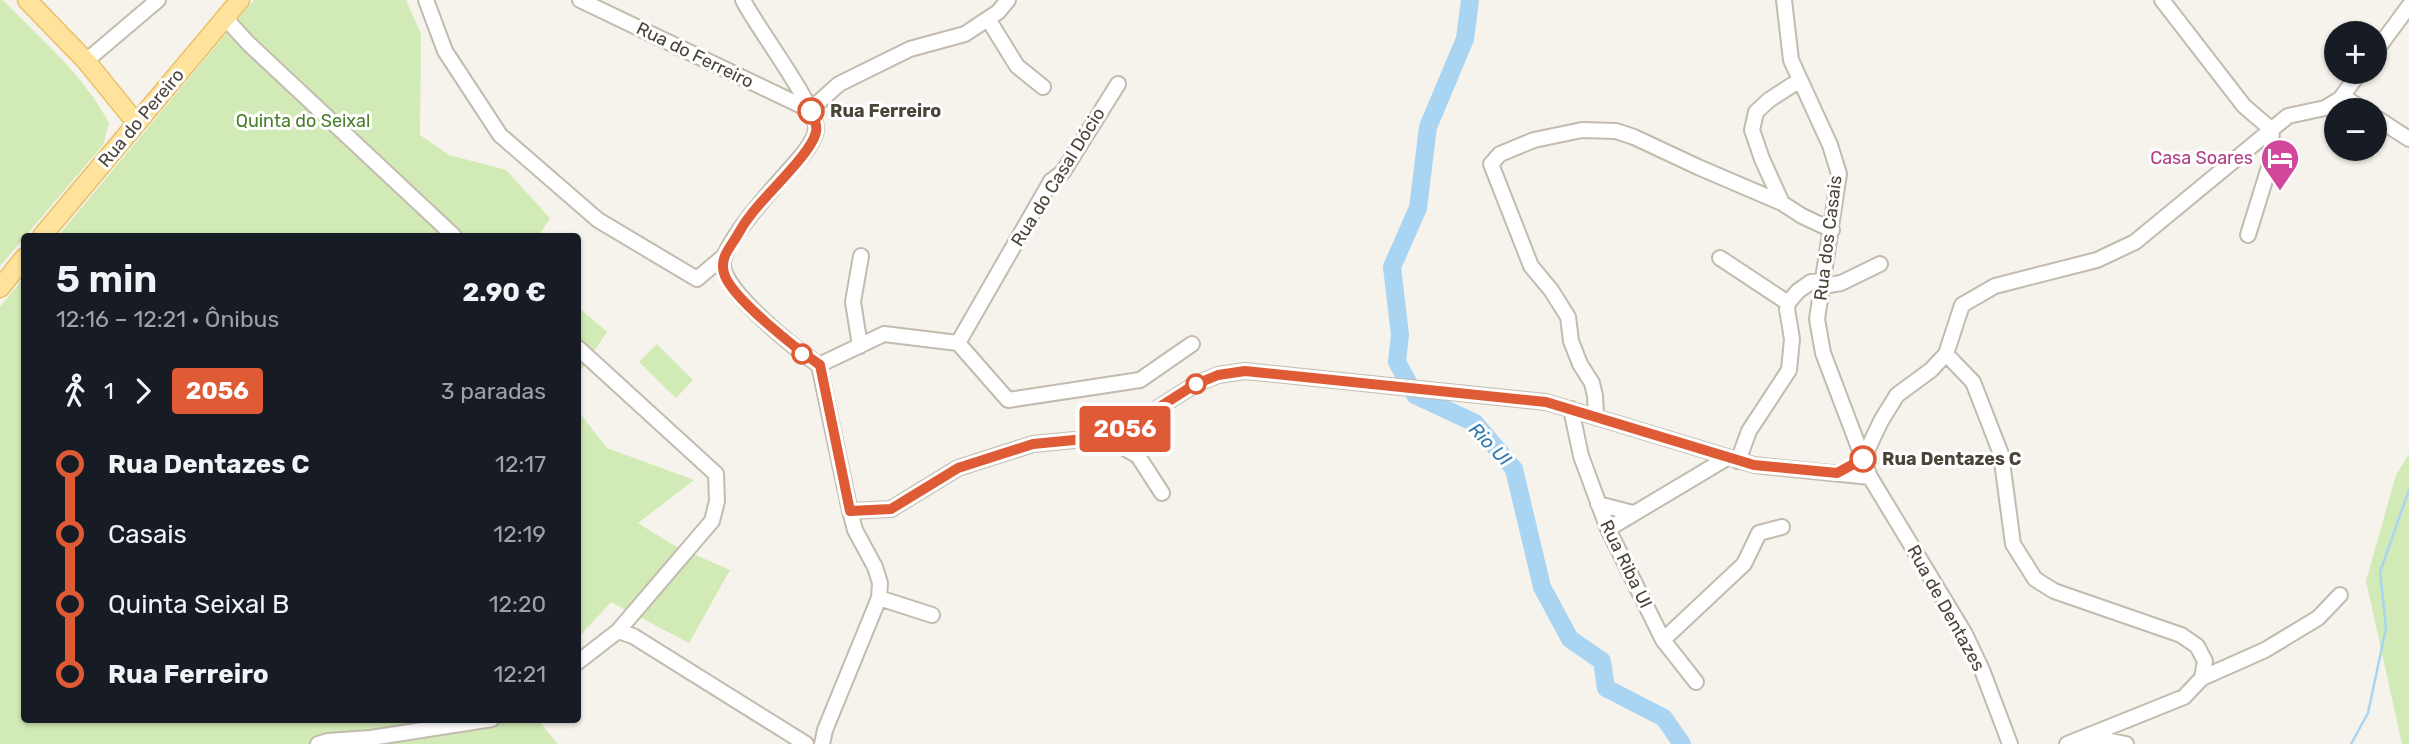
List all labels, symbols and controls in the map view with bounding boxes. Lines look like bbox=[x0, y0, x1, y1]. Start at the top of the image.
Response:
street label: Rua do Ferreiro bbox=[633, 17, 757, 93]
map controls bbox=[2324, 21, 2387, 161]
button: + bbox=[2324, 21, 2387, 84]
street label: Rua do Pereiro bbox=[93, 64, 189, 172]
marker: Rua Ferreiro bbox=[798, 98, 824, 124]
button: − bbox=[2324, 98, 2387, 161]
place label: Rua Ferreiro bbox=[830, 100, 941, 122]
street label: Rua do Casal Dócio bbox=[1006, 103, 1110, 251]
park label: Quinta do Seixal bbox=[236, 110, 370, 132]
hotel icon: Casa Soares bbox=[2259, 137, 2301, 192]
place label: Casa Soares bbox=[2150, 147, 2253, 169]
street label: Rua dos Casais bbox=[1809, 174, 1847, 302]
text: 5 min bbox=[56, 256, 157, 302]
text: 2.90 € bbox=[462, 277, 546, 308]
text: 12:16 – 12:21 · Ônibus bbox=[56, 305, 279, 333]
unlabelled marker bbox=[792, 344, 812, 364]
icon: walk bbox=[56, 372, 94, 410]
icon: forward bbox=[124, 372, 162, 410]
unlabelled marker bbox=[1186, 374, 1206, 394]
text: 1 bbox=[104, 377, 114, 405]
text: 2056 bbox=[186, 377, 249, 405]
text: 3 paradas bbox=[441, 377, 546, 405]
line badge: 2056 bbox=[1076, 406, 1174, 452]
text: 2056 bbox=[1093, 415, 1157, 443]
water label: Rio Ul bbox=[1464, 418, 1516, 470]
marker: Rua Dentazes C bbox=[1850, 446, 1876, 472]
place label: Rua Dentazes C bbox=[1882, 448, 2022, 470]
text: Rua Dentazes C bbox=[108, 449, 309, 480]
text: 12:17 bbox=[495, 450, 546, 478]
street label: Rua Riba Ul bbox=[1595, 516, 1657, 612]
text: Casais bbox=[108, 519, 187, 550]
text: 12:19 bbox=[493, 520, 546, 548]
street label: Rua de Dentazes bbox=[1902, 541, 1990, 675]
text: Quinta Seixal B bbox=[108, 589, 289, 620]
text: 12:20 bbox=[489, 590, 546, 618]
text: Rua Ferreiro bbox=[108, 659, 269, 690]
text: 12:21 bbox=[493, 660, 546, 688]

